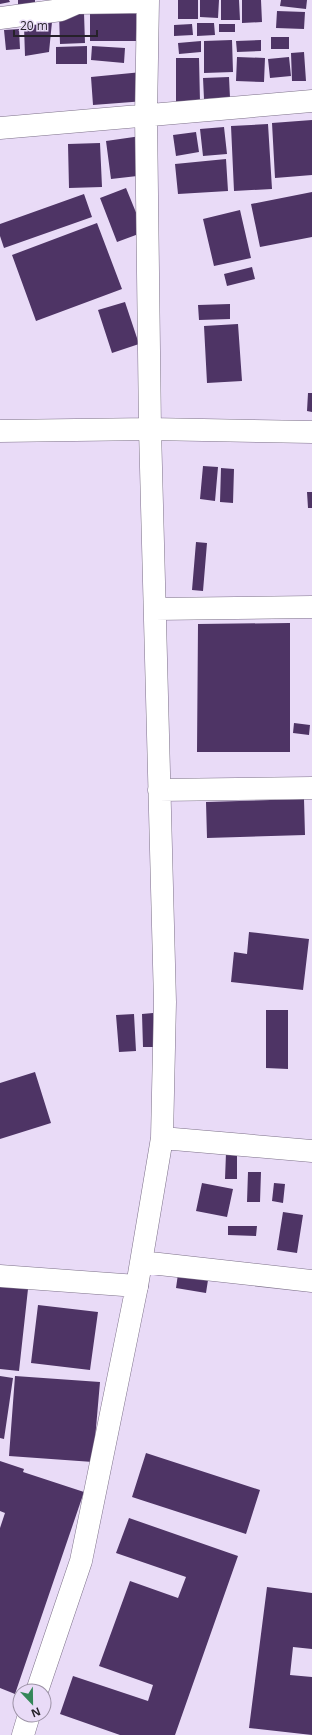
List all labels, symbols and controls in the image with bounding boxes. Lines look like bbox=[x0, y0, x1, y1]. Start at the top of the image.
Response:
scale bar bbox=[14, 12, 97, 38]
text: 20 m bbox=[20, 17, 48, 34]
north arrow bbox=[12, 1683, 52, 1723]
text: N bbox=[29, 1704, 43, 1721]

